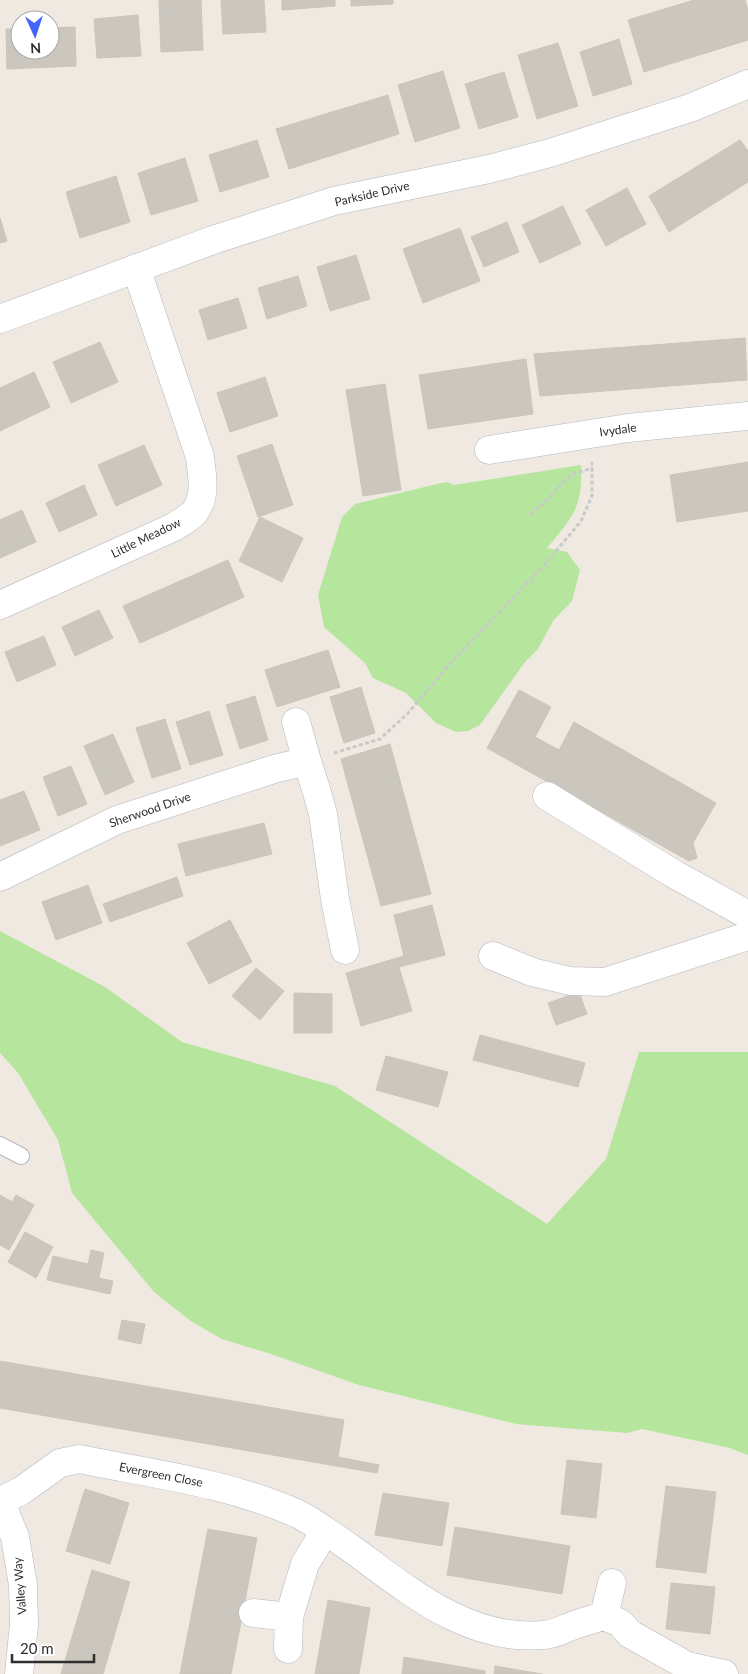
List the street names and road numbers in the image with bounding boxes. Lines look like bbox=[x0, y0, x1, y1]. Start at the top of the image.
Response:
street label: Parkside Drive bbox=[333, 178, 411, 209]
street label: Ivydale bbox=[598, 419, 637, 440]
street label: Little Meadow bbox=[109, 514, 184, 561]
street label: Sherwood Drive bbox=[107, 789, 193, 830]
street label: Evergreen Close bbox=[118, 1459, 204, 1490]
street label: Valley Way bbox=[9, 1556, 29, 1615]

